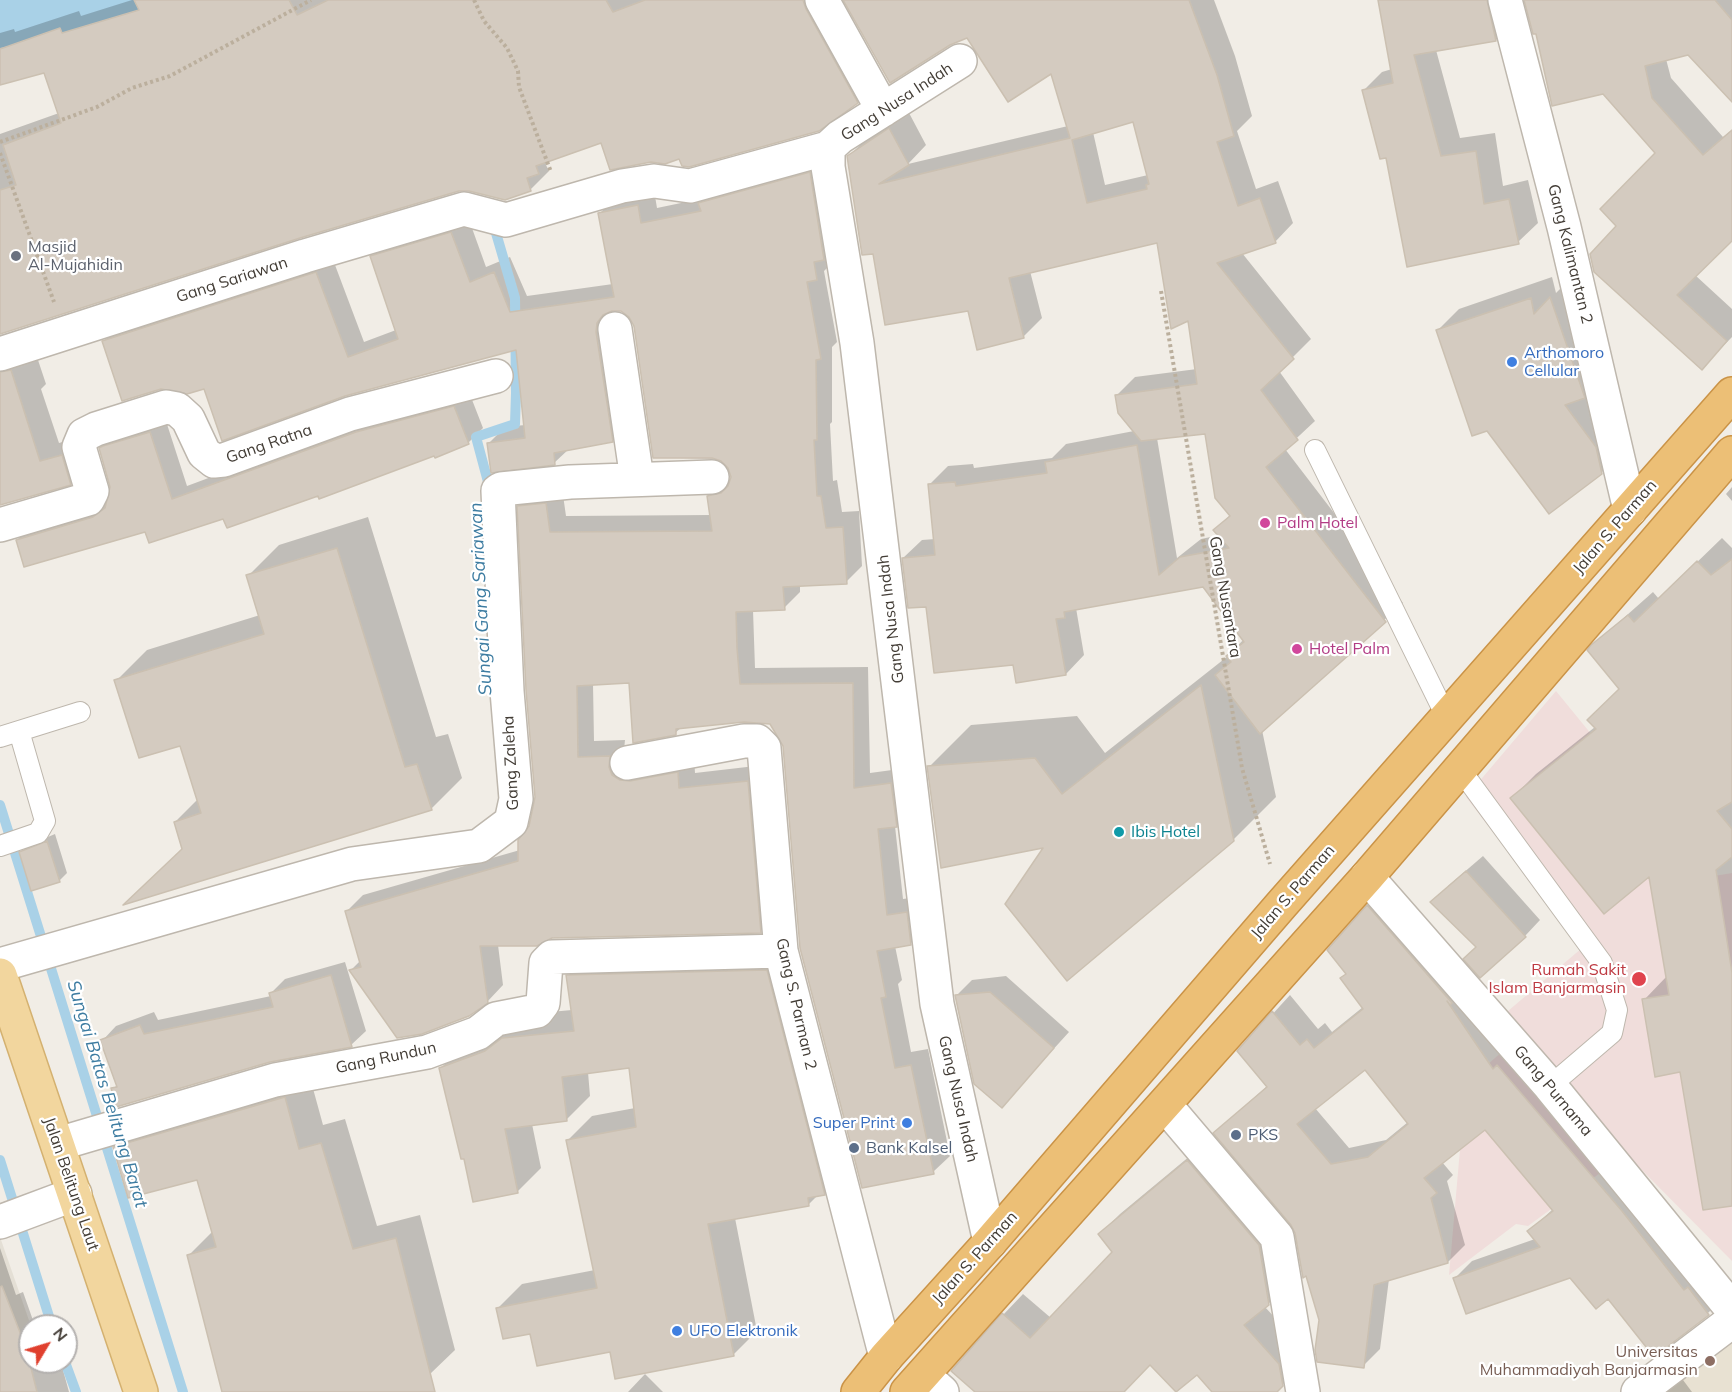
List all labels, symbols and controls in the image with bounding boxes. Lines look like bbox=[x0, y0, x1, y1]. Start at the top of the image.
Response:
street label: Gang Nusa Indah bbox=[837, 59, 957, 145]
street label: Gang Kalimantan 2 bbox=[1543, 182, 1597, 326]
place label: Masjid Al-Mujahidin bbox=[28, 237, 123, 275]
marker: Masjid Al-Mujahidin bbox=[9, 249, 23, 263]
street label: Gang Sariawan bbox=[174, 253, 290, 307]
place label: Arthomoro Cellular bbox=[1524, 343, 1604, 381]
marker: Arthomoro Cellular bbox=[1505, 355, 1519, 369]
street label: Gang Ratna bbox=[223, 420, 315, 468]
street label: Jalan S. Parman bbox=[1569, 476, 1661, 578]
water label: Sungai Gang Sariawan bbox=[465, 502, 497, 696]
place label: Palm Hotel bbox=[1277, 513, 1358, 533]
marker: Palm Hotel bbox=[1258, 516, 1272, 530]
street label: Gang Nusantara bbox=[1205, 535, 1245, 659]
street label: Gang Nusa Indah bbox=[874, 554, 908, 684]
place label: Hotel Palm bbox=[1309, 639, 1390, 659]
marker: Hotel Palm bbox=[1290, 642, 1304, 656]
street label: Gang Zaleha bbox=[499, 715, 523, 811]
place label: Ibis Hotel bbox=[1131, 822, 1200, 842]
marker: Ibis Hotel bbox=[1112, 825, 1126, 839]
street label: Jalan S. Parman bbox=[1247, 841, 1339, 943]
street label: Gang S. Parman 2 bbox=[772, 936, 820, 1072]
place label: Rumah Sakit Islam Banjarmasin bbox=[1488, 960, 1626, 998]
marker: Rumah Sakit Islam Banjarmasin bbox=[1630, 970, 1648, 988]
water label: Sungai Batas Belitung Barat bbox=[62, 978, 152, 1210]
street label: Gang Nusa Indah bbox=[934, 1034, 982, 1164]
street label: Gang Rundun bbox=[334, 1038, 438, 1078]
street label: Gang Purnama bbox=[1509, 1042, 1597, 1140]
place label: Super Print bbox=[813, 1113, 895, 1133]
street label: Jalan Belitung Laut bbox=[39, 1115, 103, 1253]
marker: Super Print bbox=[900, 1116, 914, 1130]
place label: PKS bbox=[1248, 1125, 1278, 1145]
marker: PKS bbox=[1229, 1128, 1243, 1142]
place label: Bank Kalsel bbox=[866, 1138, 952, 1158]
marker: Bank Kalsel bbox=[847, 1141, 861, 1155]
street label: Jalan S. Parman bbox=[928, 1208, 1022, 1308]
north arrow bbox=[18, 1314, 78, 1374]
place label: UFO Elektronik bbox=[689, 1321, 798, 1341]
text: N bbox=[49, 1323, 72, 1345]
marker: UFO Elektronik bbox=[670, 1324, 684, 1338]
place label: Universitas Muhammadiyah Banjarmasin bbox=[1480, 1342, 1698, 1380]
marker: Universitas Muhammadiyah Banjarmasin bbox=[1703, 1354, 1717, 1368]

